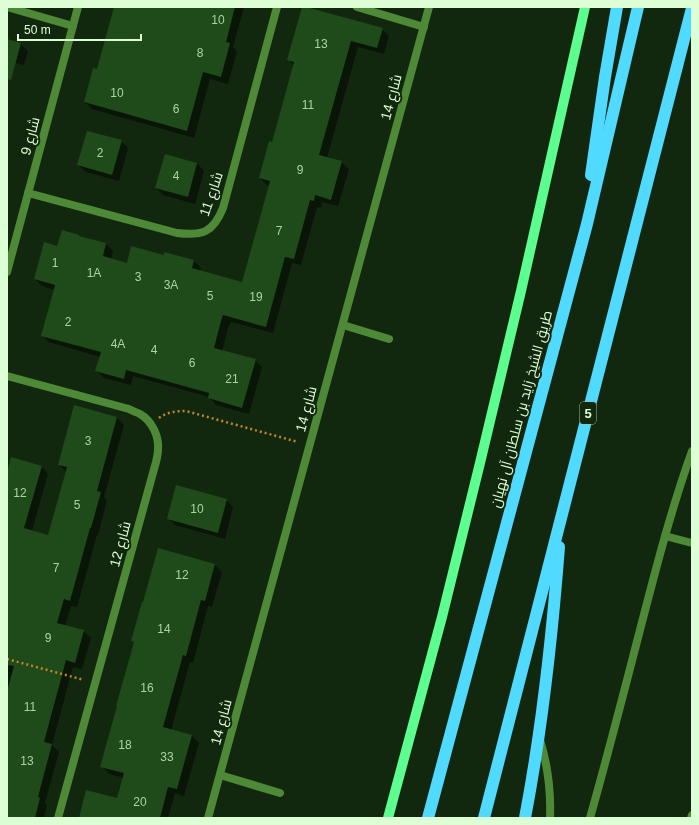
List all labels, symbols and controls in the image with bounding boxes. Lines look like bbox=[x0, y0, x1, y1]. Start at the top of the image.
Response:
house number: 10 bbox=[211, 13, 225, 27]
scale bar bbox=[18, 16, 141, 42]
text: 50 m bbox=[24, 23, 51, 37]
house number: 13 bbox=[314, 37, 328, 51]
house number: 8 bbox=[197, 46, 204, 60]
street label: شارع 14 bbox=[377, 72, 406, 122]
house number: 10 bbox=[110, 86, 124, 100]
house number: 11 bbox=[302, 98, 315, 112]
house number: 6 bbox=[173, 102, 180, 116]
street label: شارع 9 bbox=[17, 115, 44, 157]
house number: 2 bbox=[97, 146, 104, 160]
house number: 9 bbox=[297, 163, 304, 177]
house number: 4 bbox=[173, 169, 180, 183]
street label: شارع 11 bbox=[196, 170, 227, 218]
house number: 7 bbox=[276, 224, 283, 238]
house number: 1 bbox=[52, 256, 59, 270]
house number: 1A bbox=[87, 266, 101, 280]
house number: 3 bbox=[135, 270, 142, 284]
house number: 3A bbox=[164, 278, 178, 292]
house number: 5 bbox=[207, 289, 214, 303]
house number: 19 bbox=[249, 290, 263, 304]
street label: طريق الشيخ زايد بن سلطان آل نهيان bbox=[487, 309, 556, 510]
house number: 2 bbox=[65, 315, 72, 329]
house number: 4A bbox=[111, 337, 125, 351]
house number: 4 bbox=[151, 343, 158, 357]
house number: 6 bbox=[189, 356, 196, 370]
house number: 21 bbox=[225, 372, 239, 386]
street label: شارع 14 bbox=[292, 384, 321, 434]
road number: 5 bbox=[580, 402, 596, 424]
house number: 3 bbox=[85, 434, 92, 448]
house number: 12 bbox=[13, 486, 27, 500]
house number: 5 bbox=[74, 498, 81, 512]
house number: 10 bbox=[190, 502, 204, 516]
street label: شارع 12 bbox=[106, 519, 135, 569]
house number: 7 bbox=[53, 561, 60, 575]
house number: 12 bbox=[175, 568, 189, 582]
house number: 14 bbox=[157, 622, 171, 636]
house number: 9 bbox=[45, 631, 52, 645]
house number: 16 bbox=[140, 681, 154, 695]
street label: شارع 14 bbox=[207, 697, 236, 747]
house number: 11 bbox=[24, 700, 37, 714]
house number: 18 bbox=[118, 738, 132, 752]
house number: 33 bbox=[160, 750, 174, 764]
house number: 13 bbox=[20, 754, 34, 768]
house number: 20 bbox=[133, 795, 147, 809]

